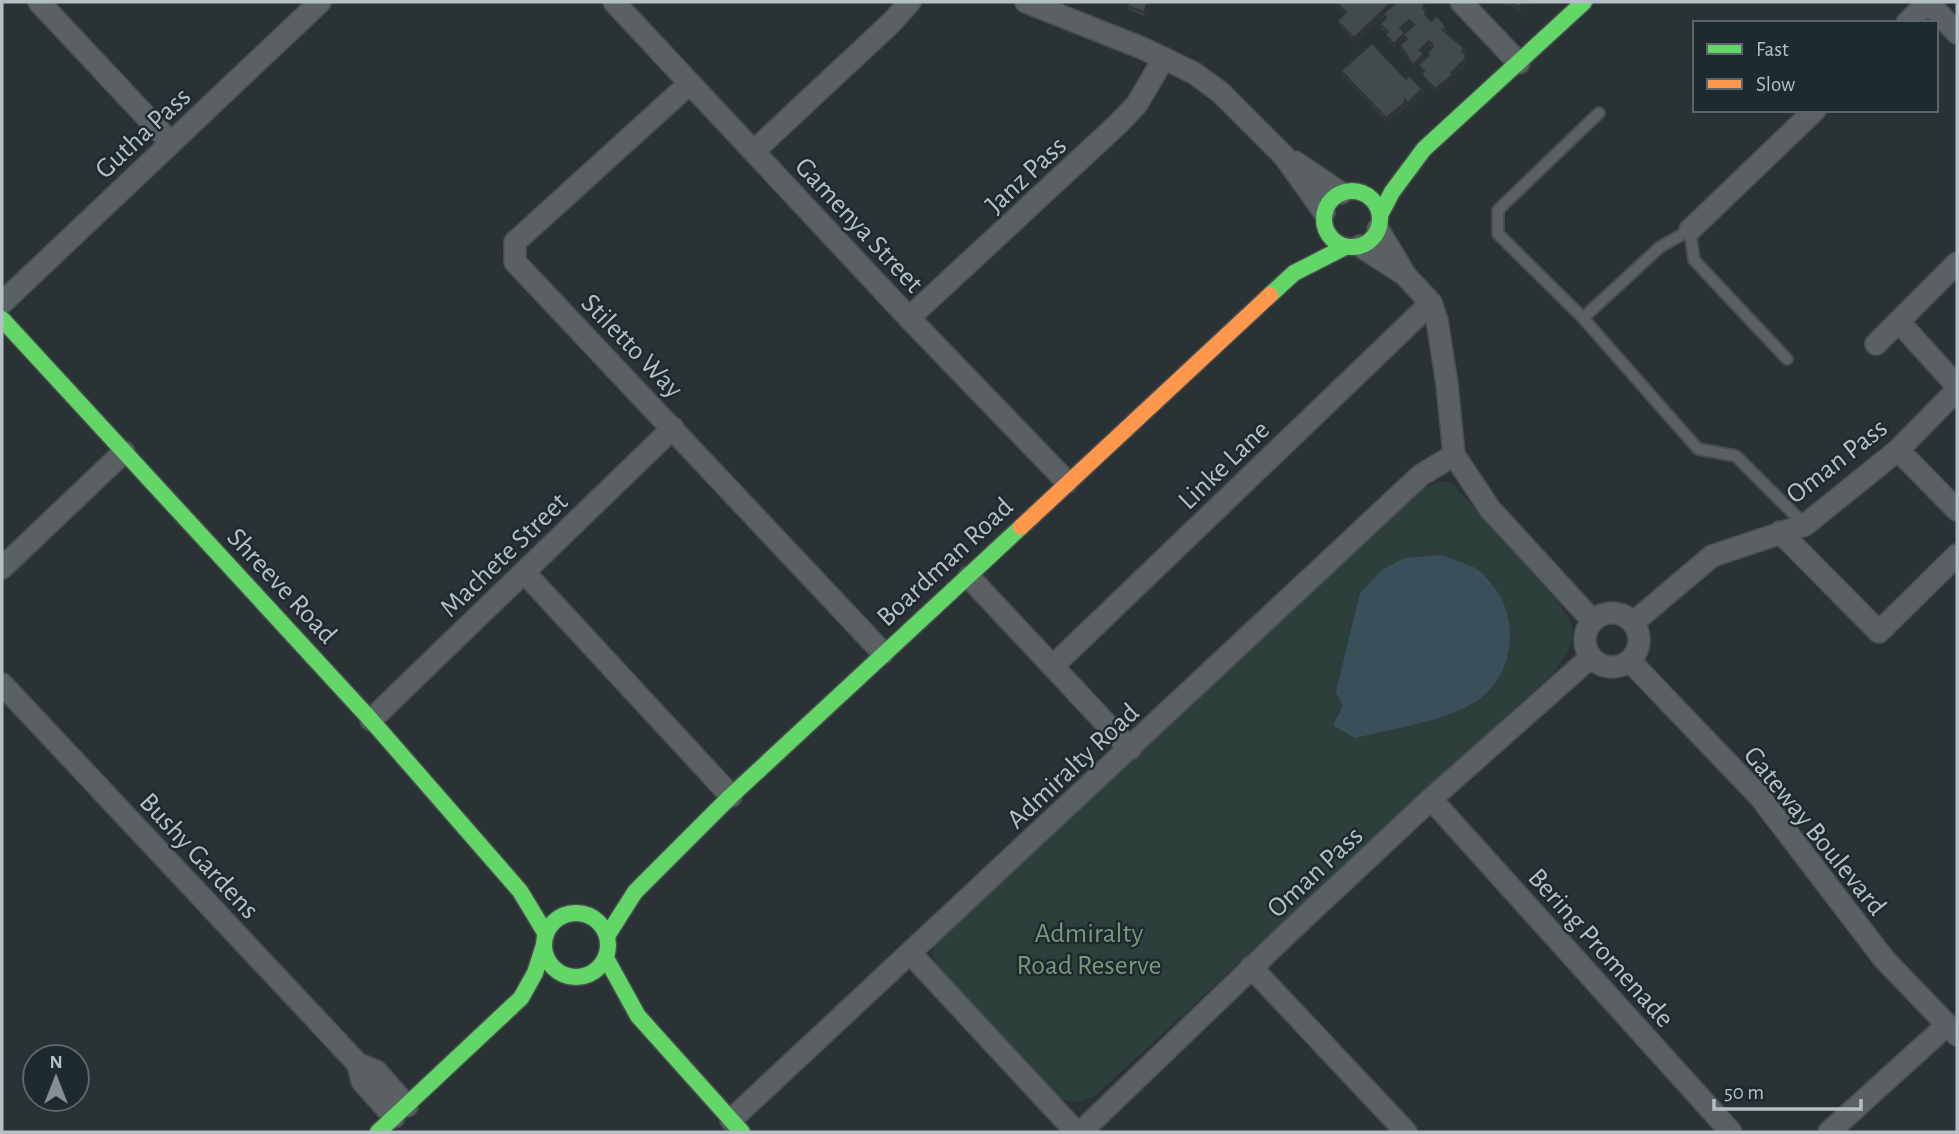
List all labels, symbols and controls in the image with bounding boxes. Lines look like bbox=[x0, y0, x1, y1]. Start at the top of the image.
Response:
legend bbox=[1693, 21, 1938, 112]
text: Fast bbox=[1756, 39, 1789, 60]
text: Slow bbox=[1756, 74, 1795, 95]
street label: Gutha Pass bbox=[90, 83, 196, 184]
street label: Janz Pass bbox=[981, 132, 1072, 219]
street label: Gamenya Street bbox=[789, 152, 928, 298]
street label: Stiletto Way bbox=[575, 289, 688, 404]
street label: Oman Pass bbox=[1782, 414, 1893, 509]
street label: Linke Lane bbox=[1174, 416, 1275, 515]
street label: Machete Street bbox=[435, 488, 573, 623]
street label: Boardman Road bbox=[872, 493, 1019, 632]
street label: Shreeve Road bbox=[221, 523, 342, 650]
street label: Admiralty Road bbox=[1002, 699, 1145, 834]
street label: Gateway Boulevard bbox=[1738, 741, 1891, 921]
street label: Bushy Gardens bbox=[133, 788, 264, 925]
street label: Oman Pass bbox=[1262, 822, 1369, 923]
street label: Bering Promenade bbox=[1522, 864, 1679, 1033]
park label: Admiralty Road Reserve bbox=[1017, 920, 1161, 980]
north arrow bbox=[21, 1043, 91, 1113]
text: N bbox=[49, 1053, 63, 1072]
scale bar bbox=[1714, 1068, 1861, 1112]
text: 50 m bbox=[1724, 1082, 1764, 1103]

